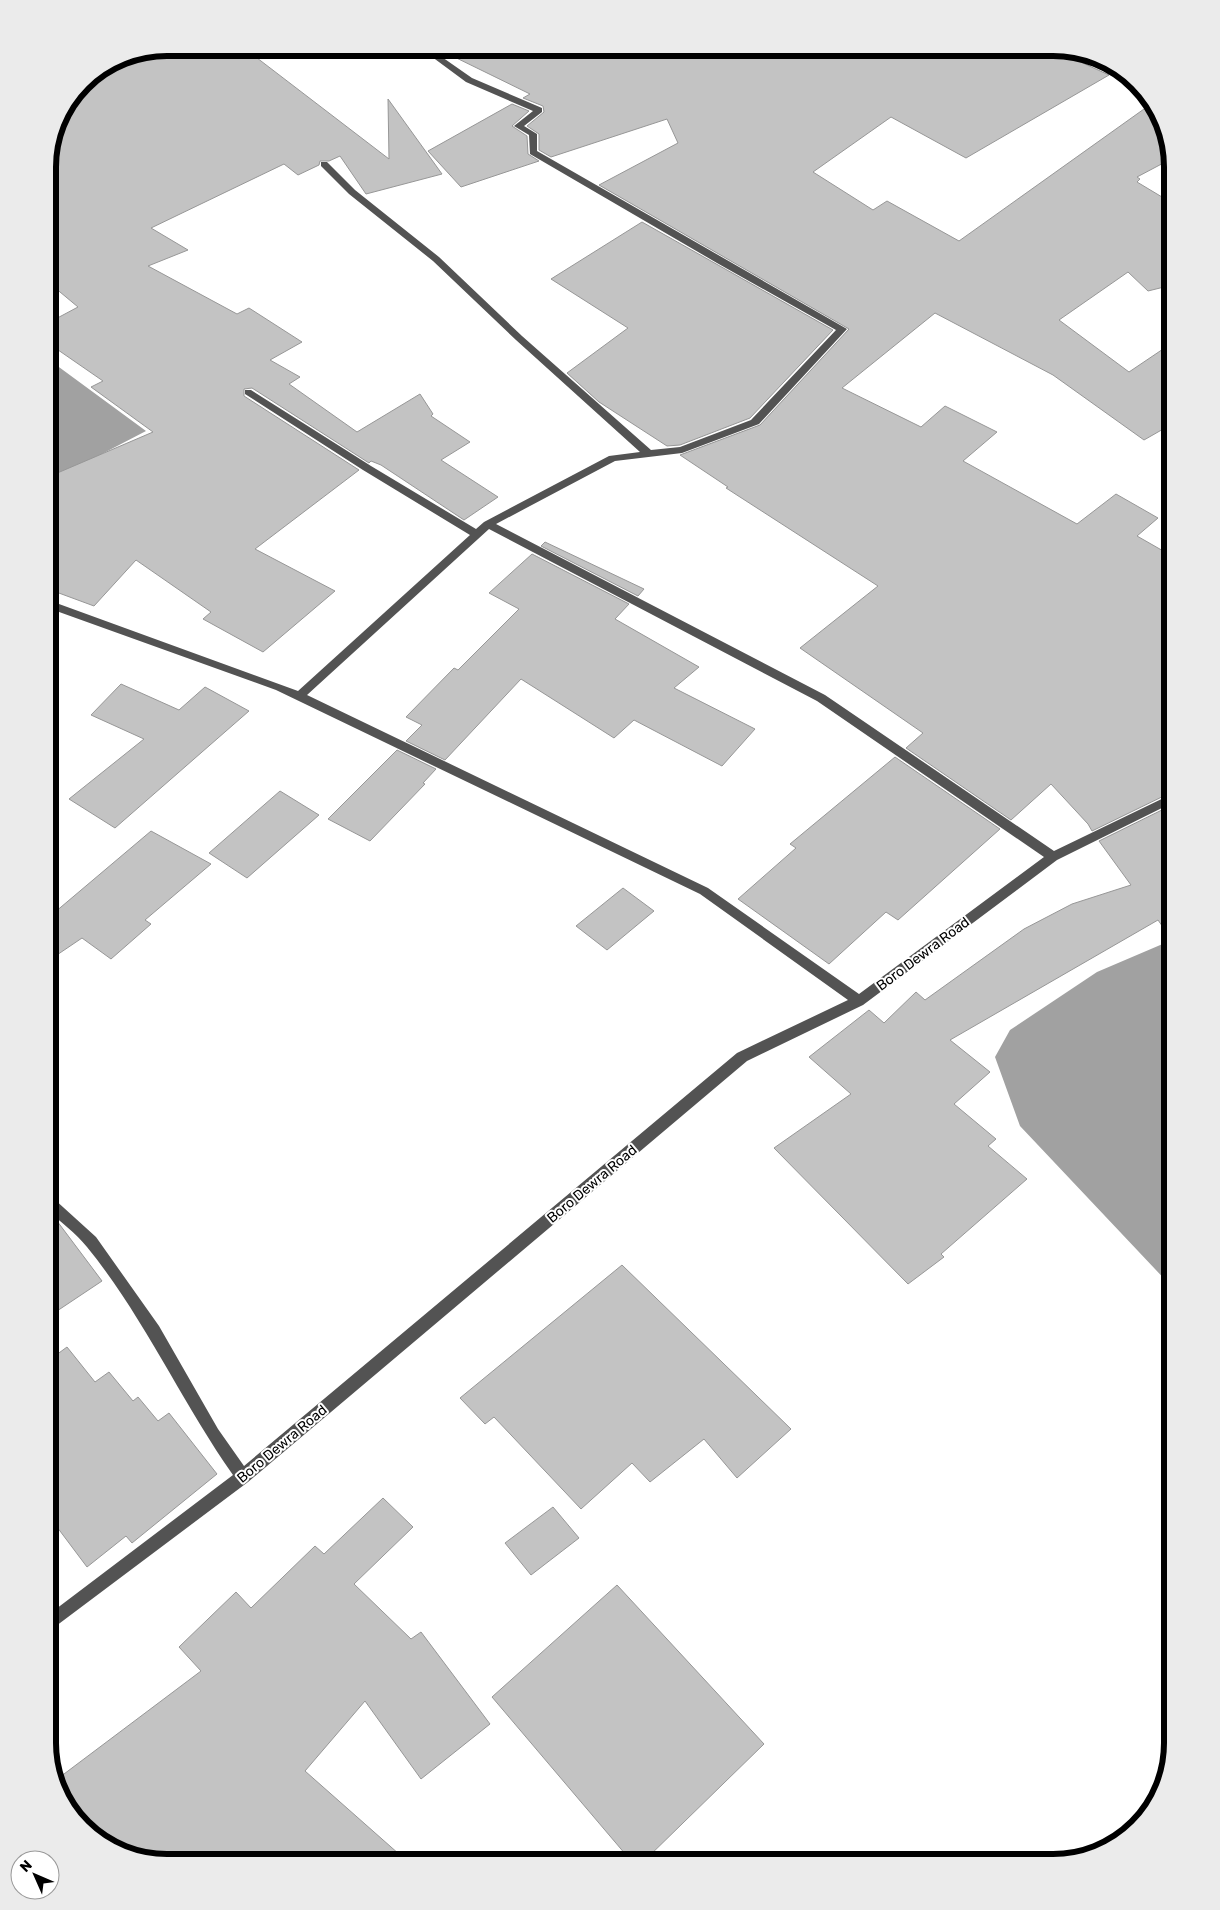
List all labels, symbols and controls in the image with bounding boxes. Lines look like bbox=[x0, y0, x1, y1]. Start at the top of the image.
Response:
street label: Boro Dewra Road bbox=[873, 913, 973, 995]
street label: Boro Dewra Road bbox=[544, 1141, 640, 1227]
street label: Boro Dewra Road bbox=[234, 1401, 330, 1487]
north arrow bbox=[10, 1850, 60, 1900]
text: N bbox=[17, 1857, 36, 1876]

